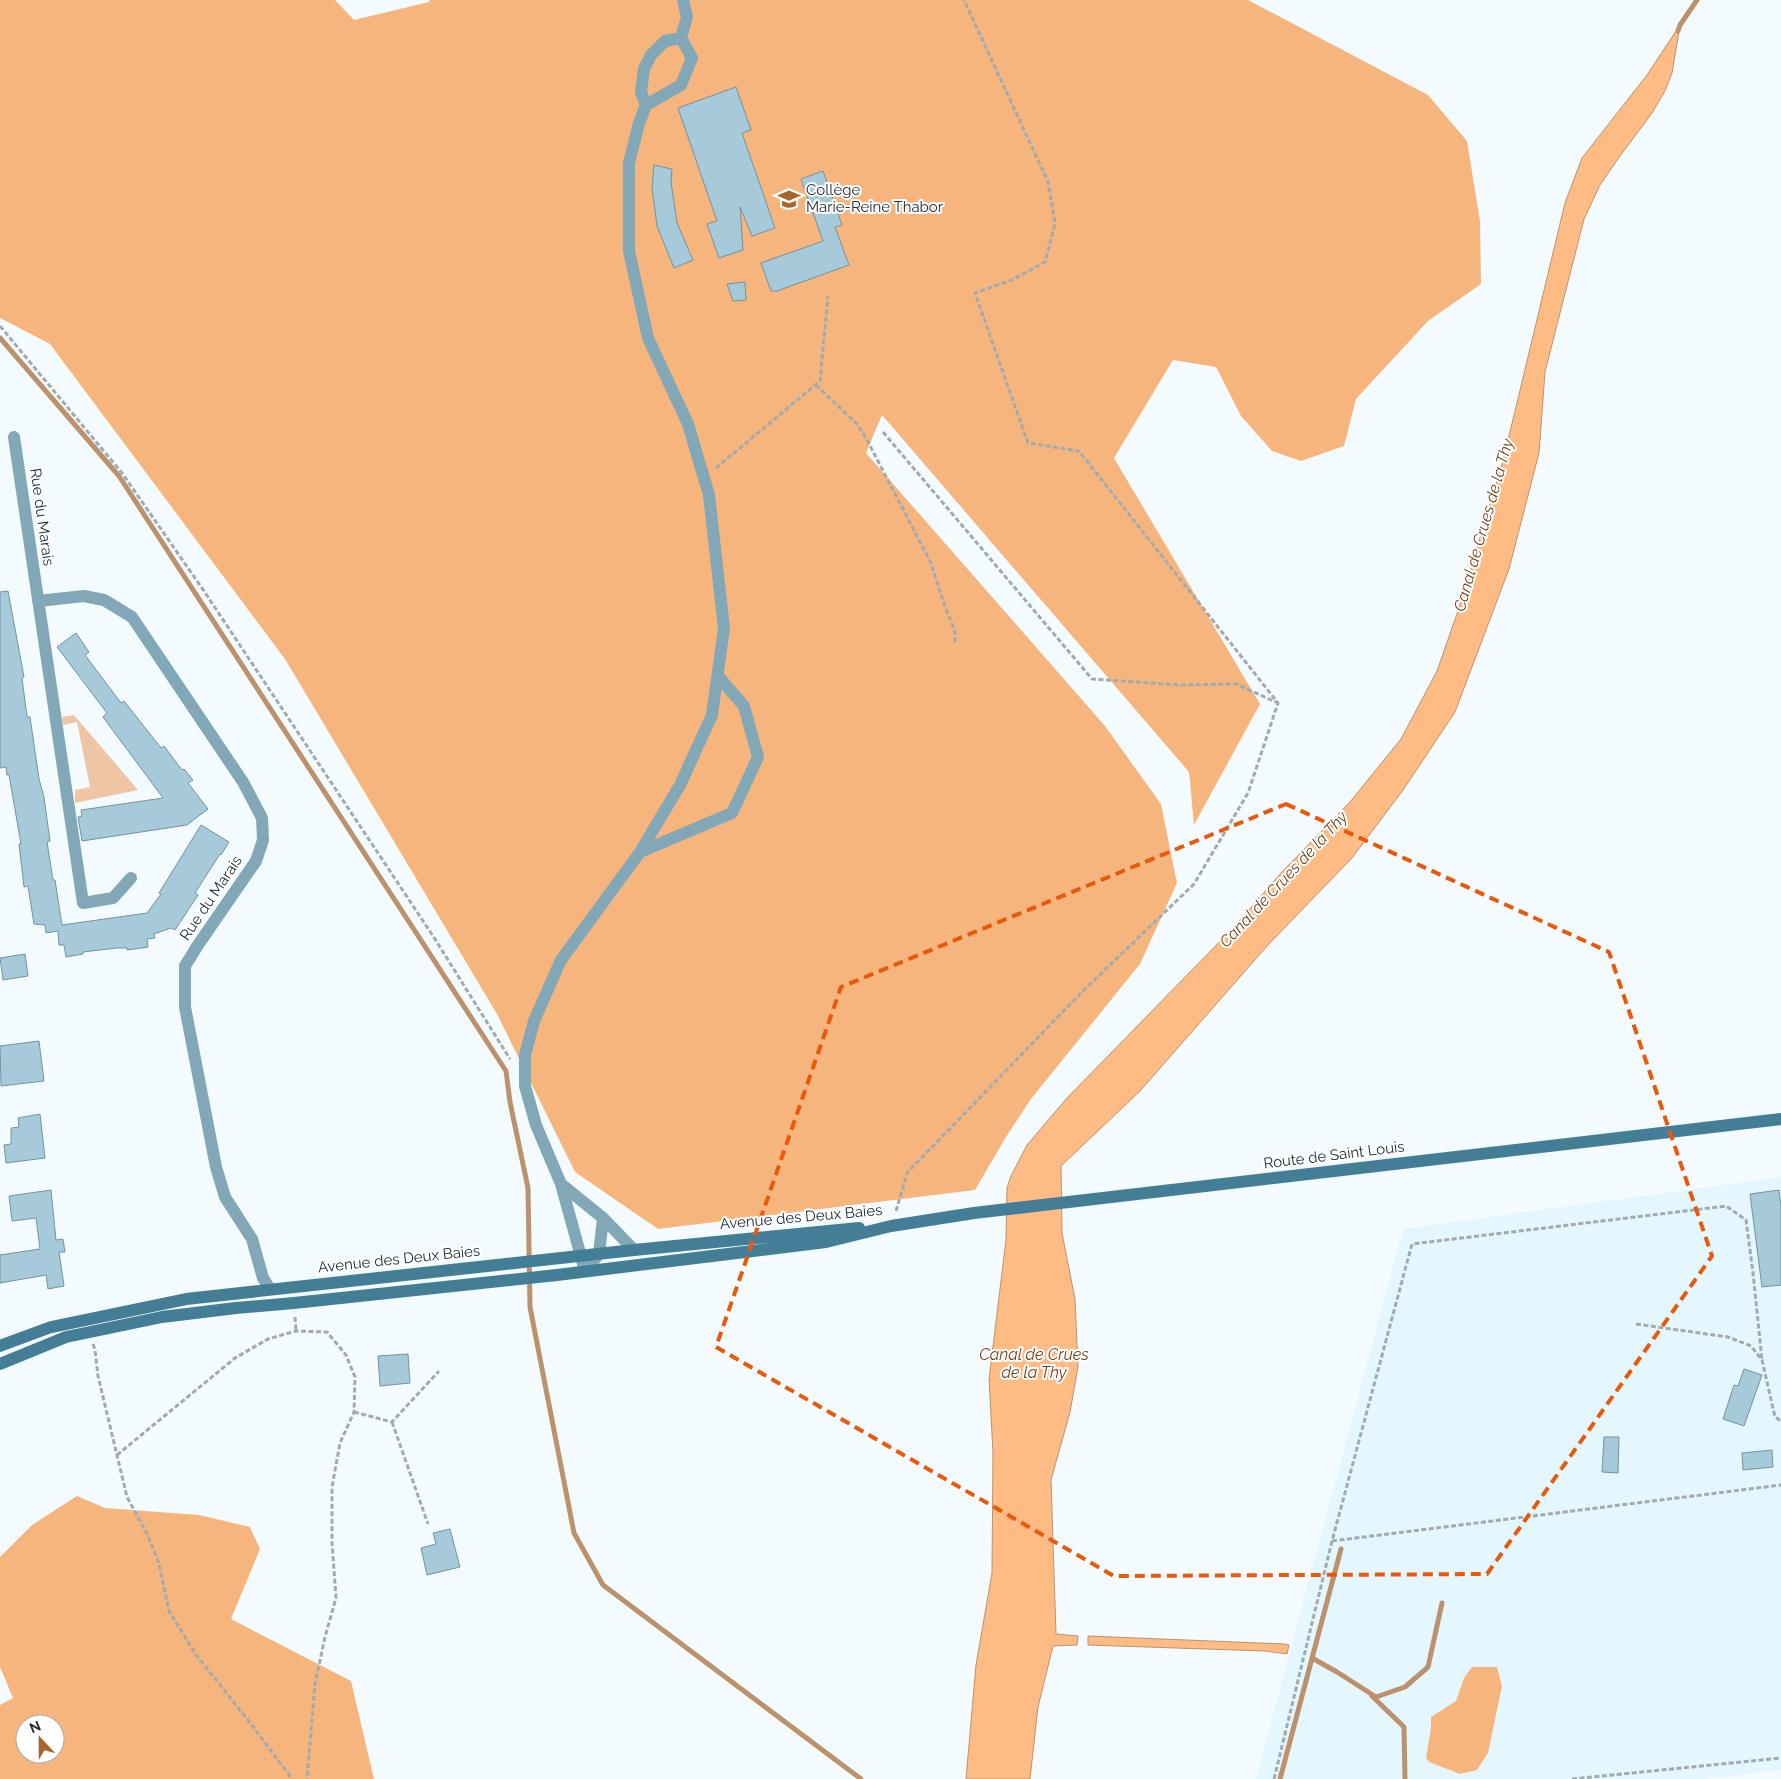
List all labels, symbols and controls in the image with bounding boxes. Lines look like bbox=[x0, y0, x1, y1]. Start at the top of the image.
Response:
place label: Collège Marie-Reine Thabor bbox=[806, 181, 944, 216]
school or university icon: Collège Marie-Reine Thabor bbox=[776, 186, 802, 212]
water label: Canal de Crues de la Thy bbox=[1450, 435, 1518, 614]
street label: Rue du Marais bbox=[26, 467, 58, 567]
water label: Canal de Crues de la Thy bbox=[1215, 807, 1352, 951]
street label: Rue du Marais bbox=[176, 852, 246, 944]
street label: Route de Saint Louis bbox=[1262, 1137, 1406, 1173]
street label: Avenue des Deux Baies bbox=[719, 1201, 883, 1233]
street label: Avenue des Deux Baies bbox=[317, 1242, 481, 1276]
water label: Canal de Crues de la Thy bbox=[979, 1345, 1089, 1382]
north arrow bbox=[15, 1714, 65, 1764]
text: N bbox=[27, 1718, 43, 1736]

